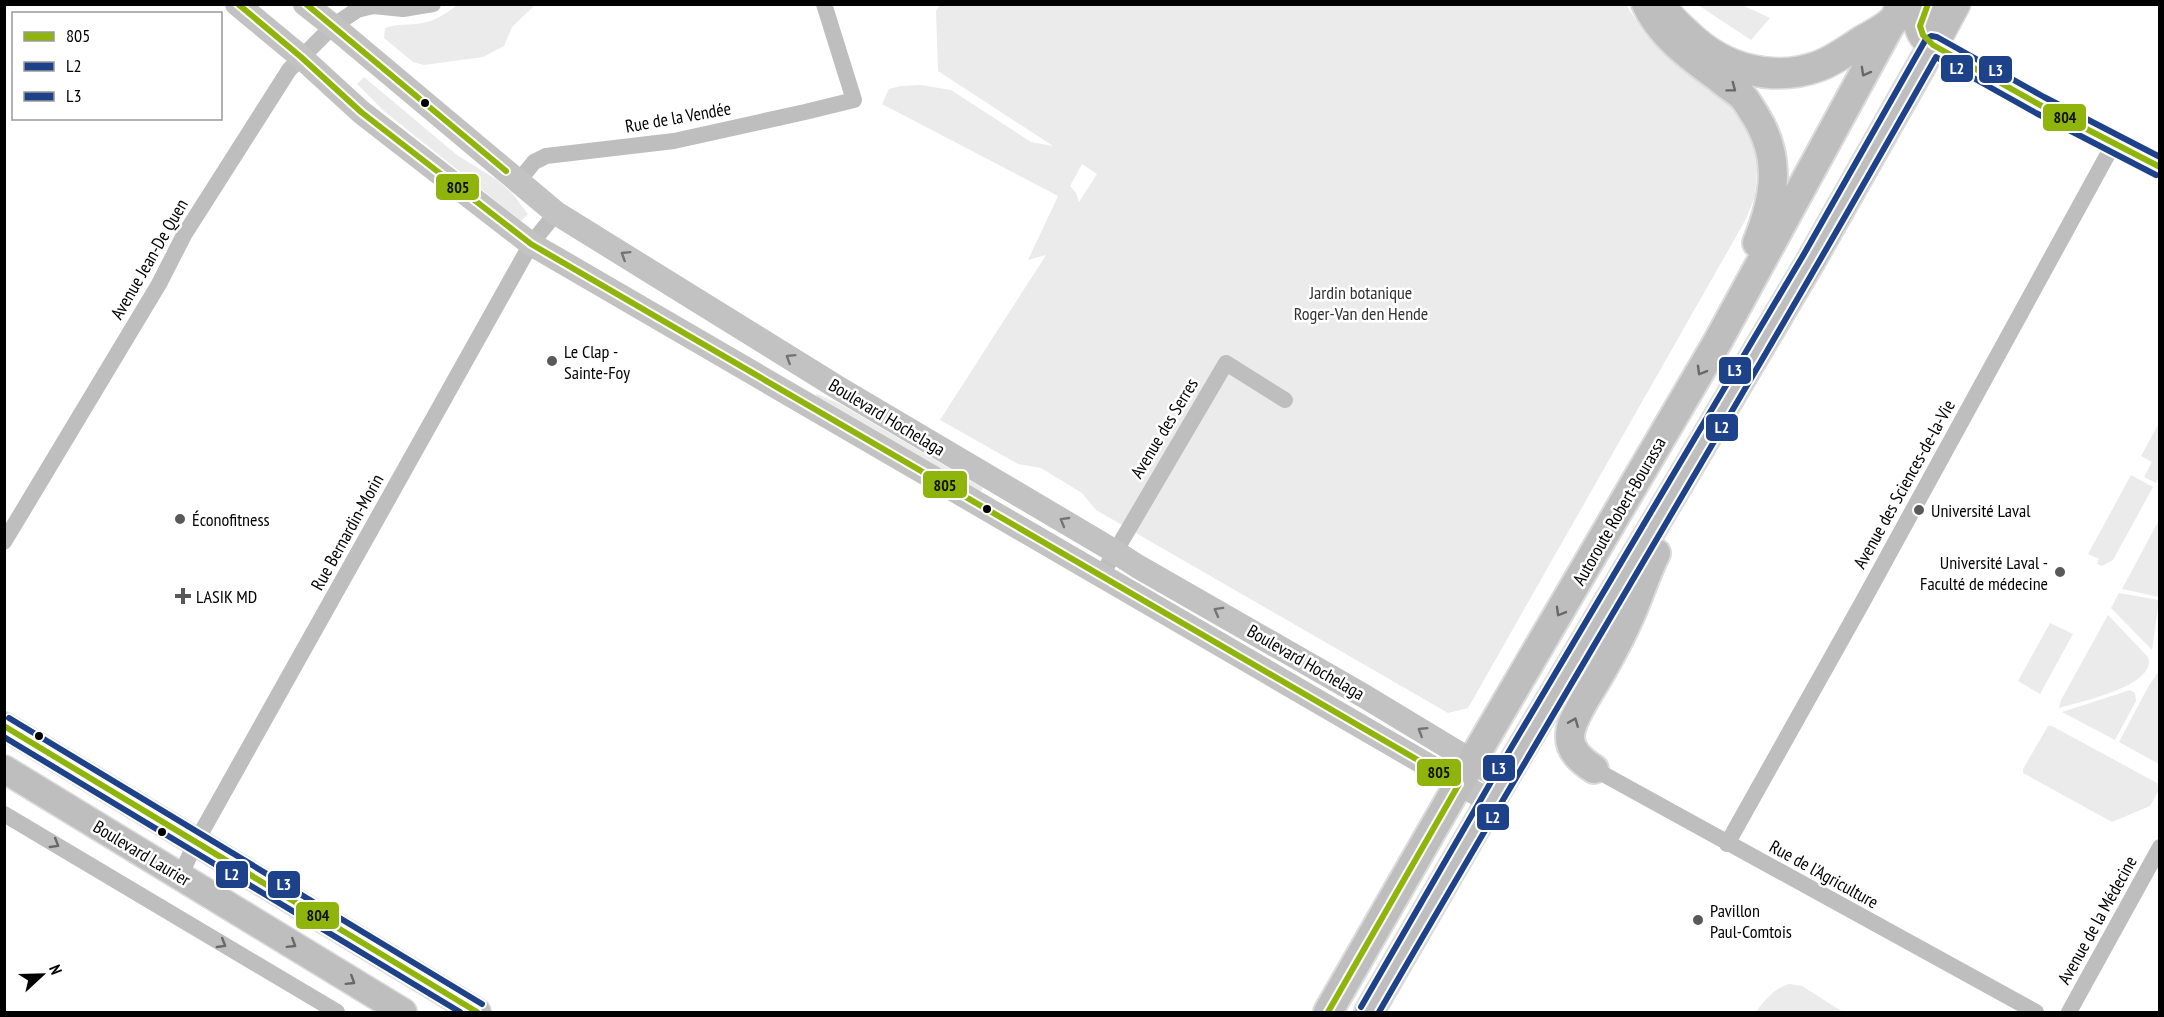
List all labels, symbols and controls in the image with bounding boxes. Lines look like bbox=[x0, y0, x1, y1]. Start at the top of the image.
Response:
legend bbox=[12, 12, 222, 120]
text: 805 bbox=[66, 24, 90, 47]
text: L2 bbox=[66, 54, 82, 77]
line badge: L2 bbox=[1940, 54, 1974, 83]
line badge: L3 bbox=[1978, 55, 2013, 84]
text: L2 bbox=[1950, 58, 1964, 78]
text: L3 bbox=[1989, 60, 2003, 80]
one-way arrow bbox=[1861, 66, 1872, 76]
one-way arrow bbox=[1725, 81, 1736, 92]
text: L3 bbox=[66, 84, 82, 107]
street label: Rue de la Vendée bbox=[623, 96, 733, 138]
unlabelled marker bbox=[419, 97, 431, 109]
line badge: 804 bbox=[2042, 103, 2087, 132]
text: 804 bbox=[2054, 107, 2077, 127]
line badge: 805 bbox=[435, 173, 480, 201]
text: 805 bbox=[447, 177, 469, 197]
street label: Avenue Jean-De Quen bbox=[105, 195, 193, 323]
one-way arrow bbox=[621, 251, 631, 263]
park label: Jardin botanique Roger-Van den Hende bbox=[1294, 281, 1428, 325]
place label: Le Clap - Sainte-Foy bbox=[564, 340, 630, 384]
marker: Le Clap - Sainte-Foy bbox=[545, 354, 559, 368]
one-way arrow bbox=[786, 354, 796, 366]
line badge: L3 bbox=[1718, 356, 1752, 385]
text: L3 bbox=[1728, 360, 1742, 380]
one-way arrow bbox=[1696, 365, 1708, 376]
street label: Boulevard Hochelaga bbox=[825, 373, 949, 461]
street label: Avenue des Serres bbox=[1125, 374, 1203, 482]
street label: Avenue des Sciences-de-la-Vie bbox=[1848, 396, 1960, 572]
line badge: L2 bbox=[1705, 413, 1739, 442]
text: L2 bbox=[1715, 417, 1729, 437]
street label: Autoroute Robert-Bourassa bbox=[1567, 433, 1671, 589]
street label: Rue Bernardin-Morin bbox=[306, 470, 388, 594]
line badge: 805 bbox=[922, 470, 968, 499]
text: 805 bbox=[934, 475, 956, 495]
place label: Université Laval bbox=[1931, 499, 2031, 522]
unlabelled marker bbox=[981, 503, 993, 515]
marker: Université Laval bbox=[1912, 503, 1926, 517]
place label: Éconofitness bbox=[192, 508, 270, 531]
marker: Éconofitness bbox=[173, 512, 187, 526]
one-way arrow bbox=[1060, 517, 1070, 528]
place label: Université Laval - Faculté de médecine bbox=[1920, 551, 2048, 595]
marker: Université Laval - Faculté de médecine bbox=[2053, 565, 2067, 579]
place label: LASIK MD bbox=[196, 585, 257, 608]
marker: LASIK MD bbox=[174, 587, 192, 605]
one-way arrow bbox=[1555, 606, 1567, 616]
one-way arrow bbox=[1213, 607, 1224, 619]
street label: Boulevard Hochelaga bbox=[1243, 619, 1369, 705]
one-way arrow bbox=[1567, 717, 1579, 728]
one-way arrow bbox=[1418, 727, 1428, 739]
unlabelled marker bbox=[33, 730, 45, 742]
line badge: L3 bbox=[1482, 754, 1516, 782]
line badge: 805 bbox=[1416, 758, 1462, 787]
text: L3 bbox=[1492, 758, 1506, 778]
text: 805 bbox=[1428, 762, 1450, 782]
line badge: L2 bbox=[1476, 803, 1510, 831]
text: L2 bbox=[1486, 807, 1500, 827]
street label: Boulevard Laurier bbox=[89, 815, 195, 891]
unlabelled marker bbox=[156, 826, 168, 838]
street label: Rue de l'Agriculture bbox=[1766, 835, 1882, 913]
one-way arrow bbox=[49, 837, 59, 848]
street label: Avenue de la Médecine bbox=[2052, 852, 2142, 988]
line badge: L2 bbox=[215, 860, 249, 889]
text: L2 bbox=[225, 864, 239, 884]
line badge: L3 bbox=[267, 870, 301, 899]
text: L3 bbox=[277, 874, 291, 894]
place label: Pavillon Paul-Comtois bbox=[1710, 899, 1792, 943]
line badge: 804 bbox=[295, 901, 340, 930]
text: 804 bbox=[307, 905, 330, 925]
marker: Pavillon Paul-Comtois bbox=[1691, 913, 1705, 927]
one-way arrow bbox=[216, 936, 226, 948]
one-way arrow bbox=[286, 937, 296, 949]
north arrow bbox=[12, 945, 72, 1005]
text: N bbox=[45, 962, 67, 977]
one-way arrow bbox=[345, 973, 355, 985]

